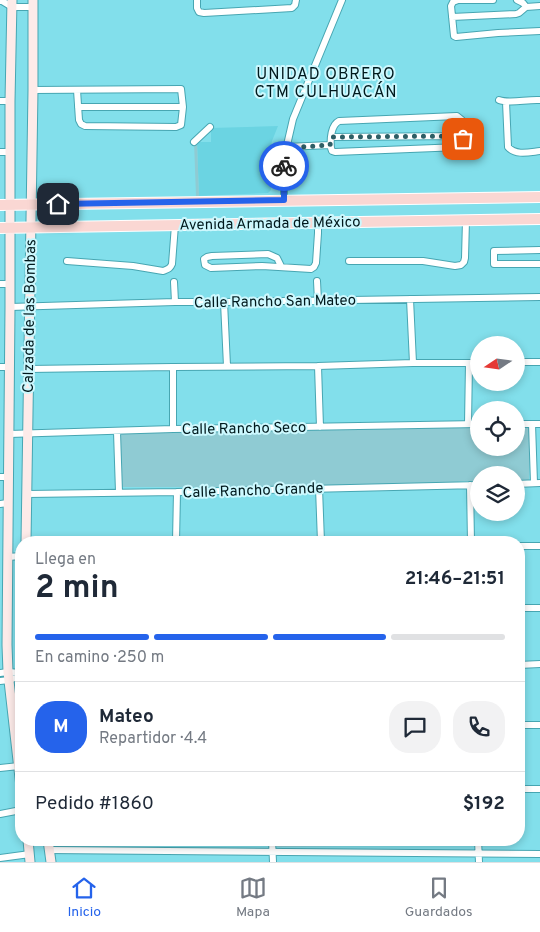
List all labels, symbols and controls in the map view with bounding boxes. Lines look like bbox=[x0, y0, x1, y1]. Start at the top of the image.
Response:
district label: UNIDAD OBRERO CTM CULHUACÁN bbox=[254, 65, 398, 103]
pin bbox=[442, 118, 484, 160]
icon: bag bbox=[449, 125, 477, 153]
courier bbox=[259, 141, 309, 191]
icon: bike bbox=[270, 152, 298, 180]
pin bbox=[37, 183, 79, 225]
icon: home bbox=[44, 190, 72, 218]
street label: Avenida Armada de México bbox=[179, 213, 361, 236]
street label: Calzada de las Bombas bbox=[20, 239, 41, 393]
street label: Calle Rancho San Mateo bbox=[194, 292, 356, 313]
north arrow bbox=[470, 336, 525, 391]
map controls bbox=[470, 336, 525, 521]
button: locate bbox=[470, 401, 525, 456]
street label: Calle Rancho Seco bbox=[181, 419, 307, 440]
button: layers bbox=[470, 466, 525, 521]
street label: Calle Rancho Grande bbox=[182, 480, 324, 503]
text: Llega en bbox=[35, 550, 96, 570]
text: 21:46–21:51 bbox=[405, 567, 505, 591]
text: 2 min bbox=[35, 569, 119, 609]
text: En camino · 250 m bbox=[35, 648, 164, 668]
button: chat bbox=[389, 701, 441, 753]
button: phone bbox=[453, 701, 505, 753]
text: Mateo bbox=[99, 705, 154, 729]
text: M bbox=[53, 715, 69, 739]
text: Repartidor · 4.4 bbox=[99, 729, 207, 749]
text: Pedido #1860 bbox=[35, 792, 154, 816]
text: $192 bbox=[463, 792, 505, 816]
tab: Inicio bbox=[67, 874, 101, 921]
tab: Mapa bbox=[236, 874, 270, 921]
tab: Guardados bbox=[405, 874, 473, 921]

